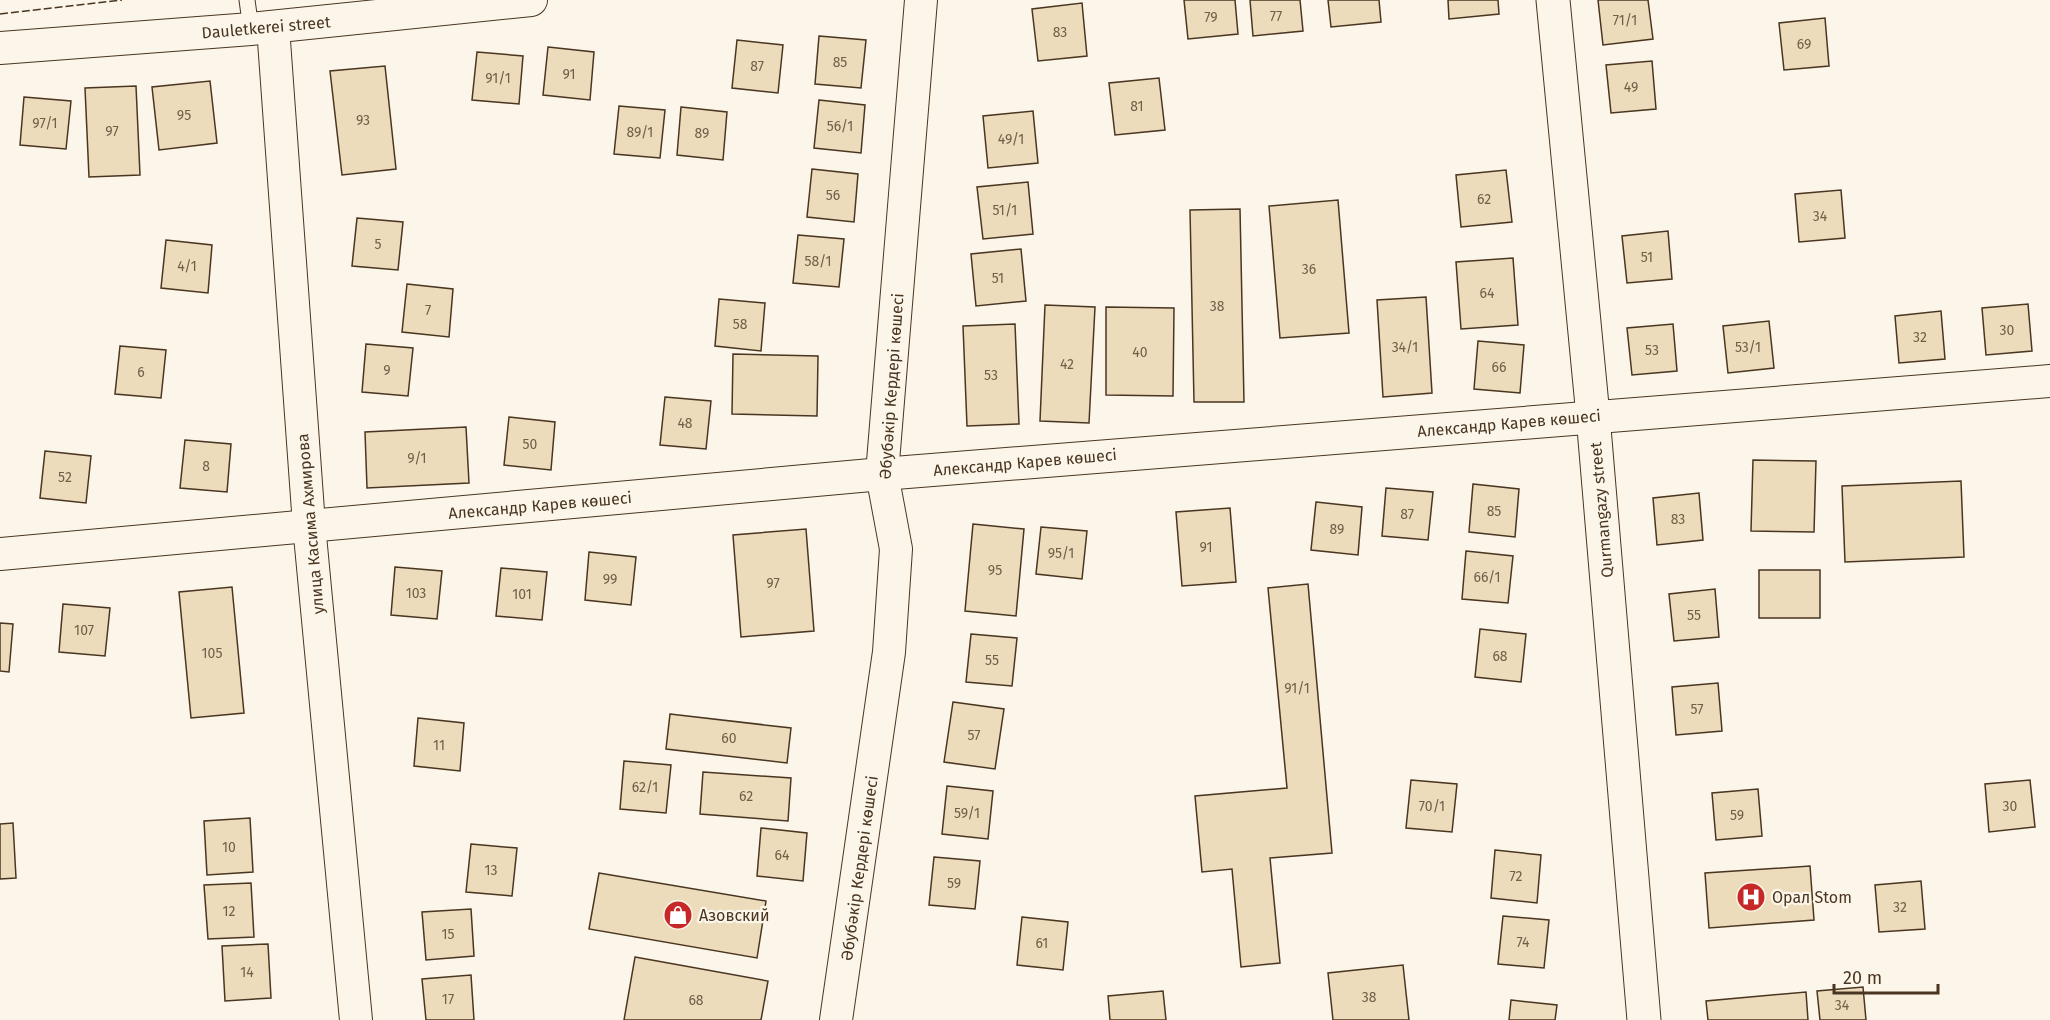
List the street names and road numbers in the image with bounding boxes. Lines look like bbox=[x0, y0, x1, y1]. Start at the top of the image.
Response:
street label: Dauletkerei street bbox=[201, 12, 332, 43]
street label: Әбубәкір Кердері көшесі bbox=[876, 292, 907, 480]
street label: Александр Карев көшесі bbox=[1416, 406, 1602, 441]
street label: улица Касима Ахмирова bbox=[293, 433, 328, 615]
street label: Qurmangazy street bbox=[1586, 441, 1617, 579]
street label: Александр Карев көшесі bbox=[932, 445, 1118, 480]
street label: Александр Карев көшесі bbox=[447, 488, 633, 523]
street label: Әбубәкір Кердері көшесі bbox=[837, 774, 882, 962]

